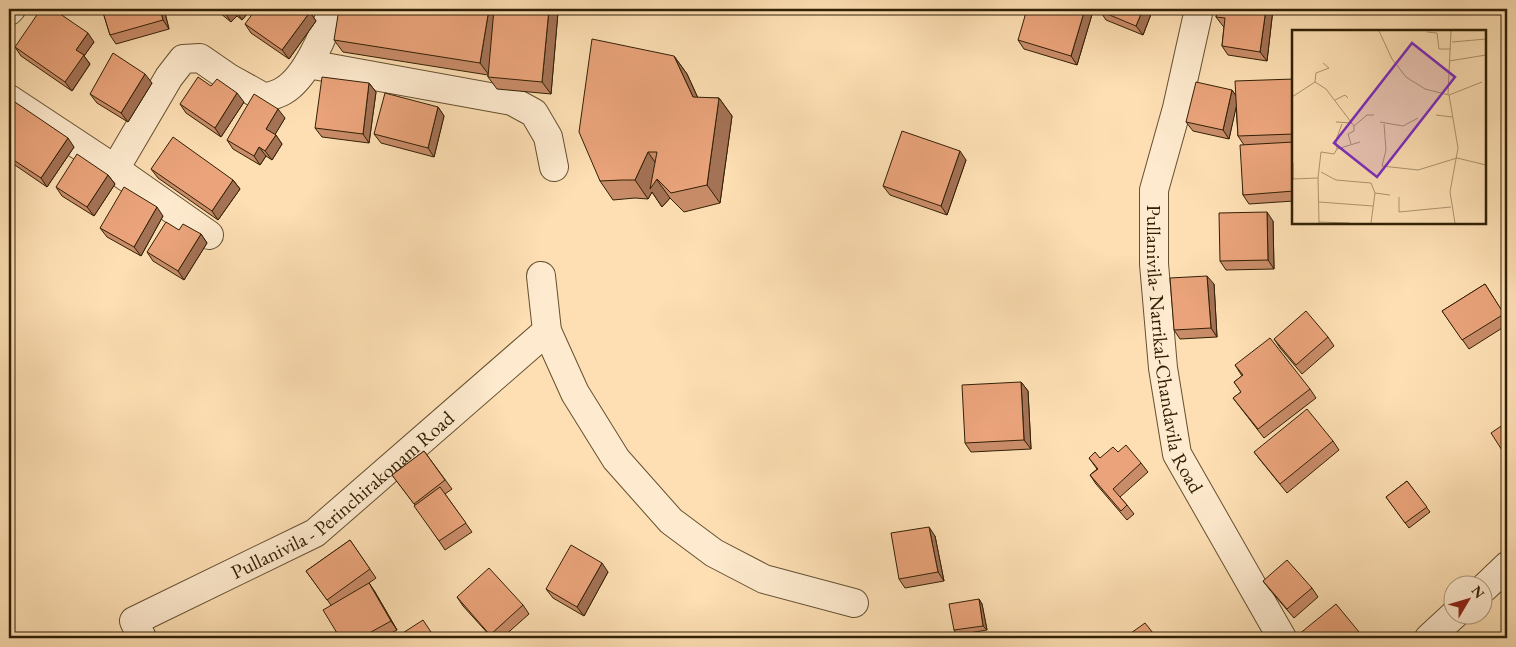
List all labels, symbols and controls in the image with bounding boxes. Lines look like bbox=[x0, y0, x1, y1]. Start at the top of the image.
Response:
inset map bbox=[1292, 30, 1486, 224]
street label: Pullanivila- Narrikal-Chandavila Road bbox=[1141, 205, 1210, 498]
street label: Pullanivila - Perinchirakonam Road bbox=[227, 404, 460, 585]
north arrow bbox=[1444, 574, 1494, 624]
text: N bbox=[1468, 582, 1489, 603]

